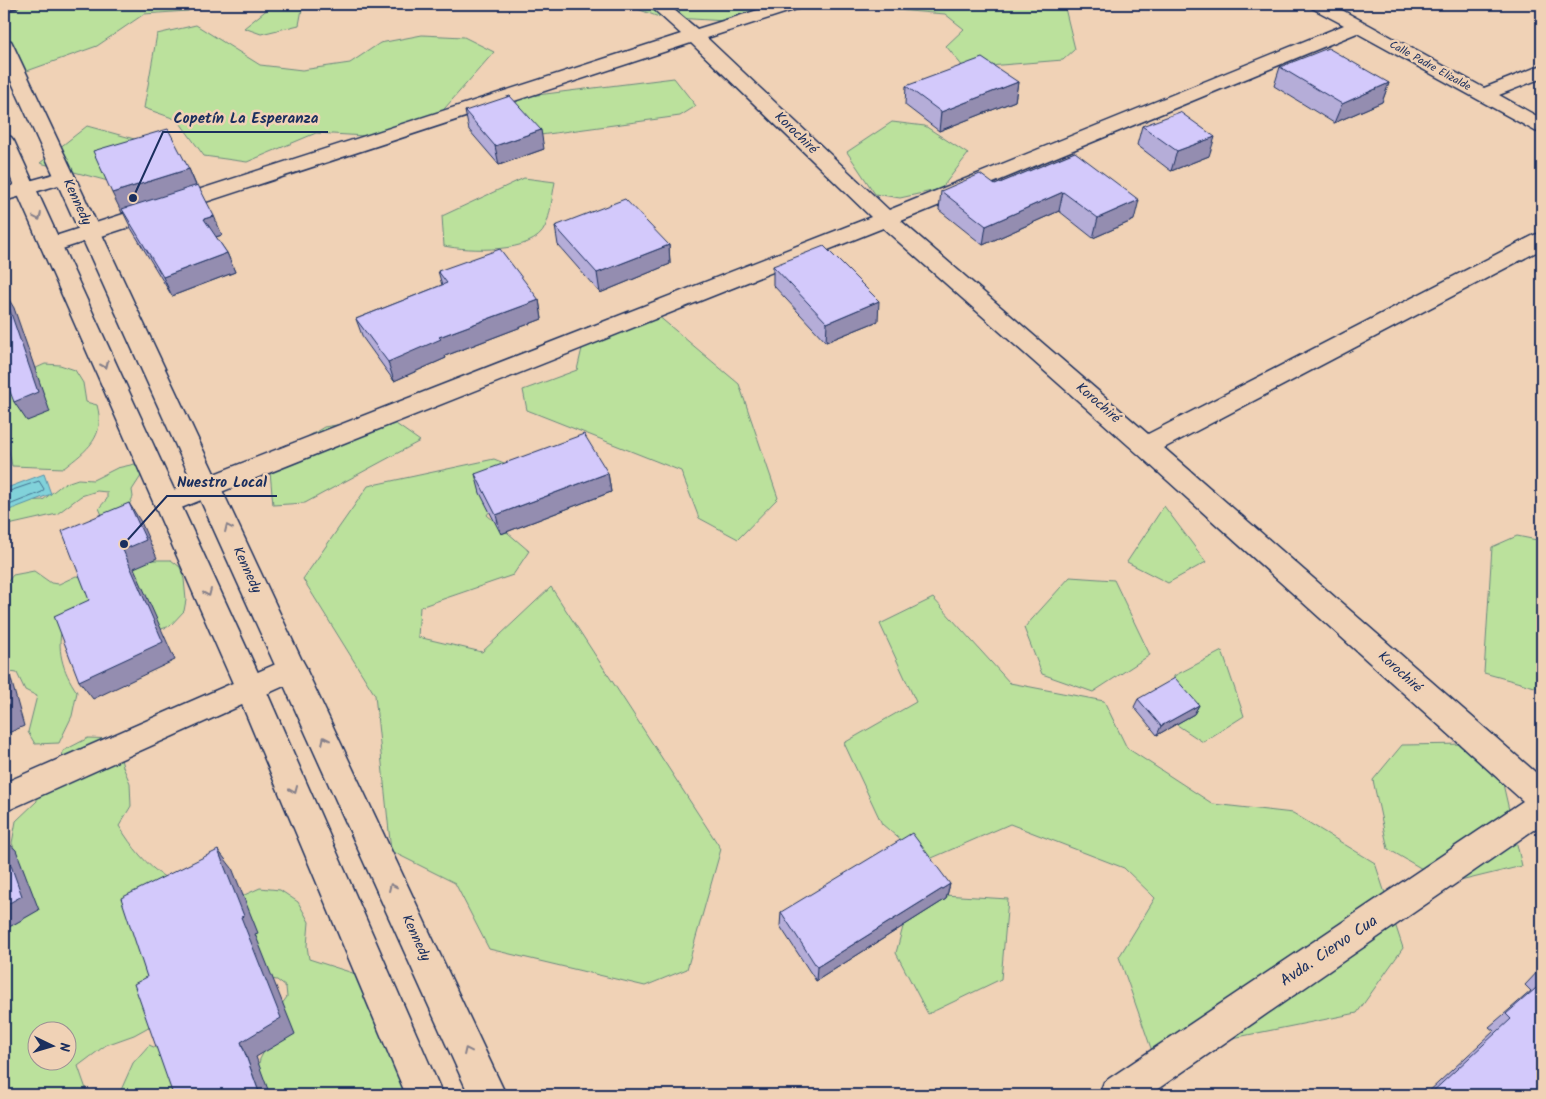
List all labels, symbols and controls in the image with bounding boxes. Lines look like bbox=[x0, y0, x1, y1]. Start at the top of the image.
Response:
street label: Calle Padre Elizalde bbox=[1386, 36, 1474, 96]
callout: Copetín La Esperanza bbox=[163, 102, 328, 132]
text: Copetín La Esperanza bbox=[174, 107, 319, 131]
street label: Korochiré bbox=[769, 107, 823, 160]
street label: Kennedy bbox=[57, 175, 98, 229]
one-way arrow bbox=[32, 212, 43, 221]
one-way arrow bbox=[99, 360, 110, 369]
street label: Korochiré bbox=[1071, 377, 1126, 429]
callout: Nuestro Local bbox=[167, 466, 277, 496]
text: Nuestro Local bbox=[177, 471, 267, 495]
one-way arrow bbox=[223, 524, 234, 533]
street label: Kennedy bbox=[227, 543, 268, 597]
one-way arrow bbox=[201, 588, 212, 597]
street label: Korochiré bbox=[1373, 646, 1428, 699]
one-way arrow bbox=[320, 736, 331, 745]
one-way arrow bbox=[288, 785, 299, 794]
one-way arrow bbox=[388, 883, 399, 892]
street label: Avda. Ciervo Cua bbox=[1275, 909, 1383, 993]
street label: Kennedy bbox=[396, 911, 437, 965]
north arrow bbox=[28, 1022, 78, 1072]
text: N bbox=[53, 1042, 75, 1053]
one-way arrow bbox=[463, 1047, 474, 1056]

